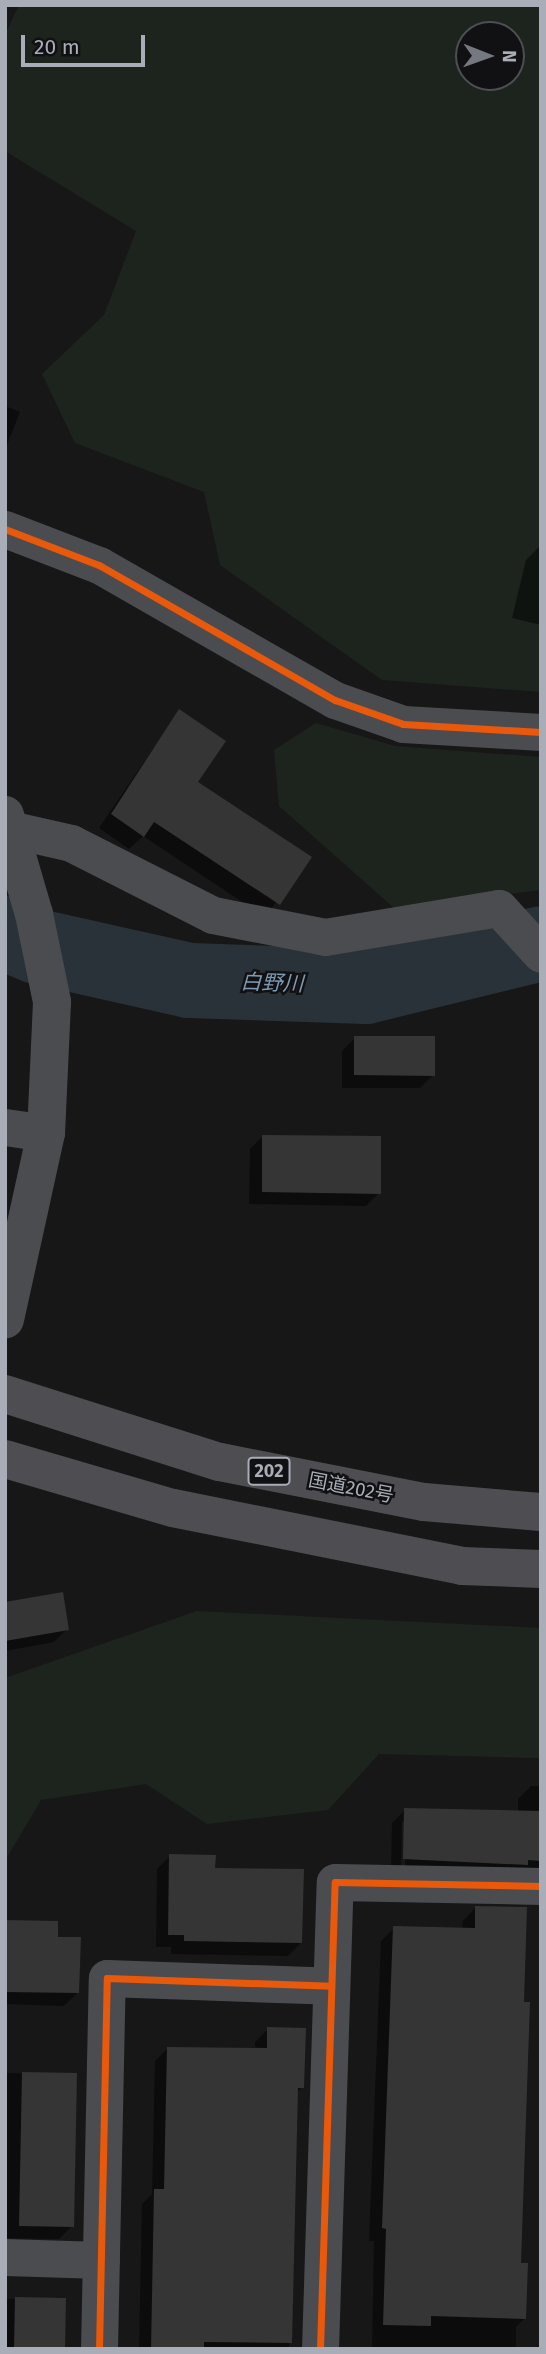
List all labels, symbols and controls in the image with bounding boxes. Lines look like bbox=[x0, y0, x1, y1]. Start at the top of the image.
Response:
scale bar bbox=[24, 21, 149, 65]
north arrow bbox=[455, 21, 525, 91]
text: 20 m bbox=[34, 34, 80, 60]
text: N bbox=[498, 50, 521, 63]
water label: 白野川 bbox=[240, 969, 304, 997]
road number: 202 bbox=[246, 1456, 292, 1486]
street label: 国道202号 bbox=[307, 1469, 395, 1507]

